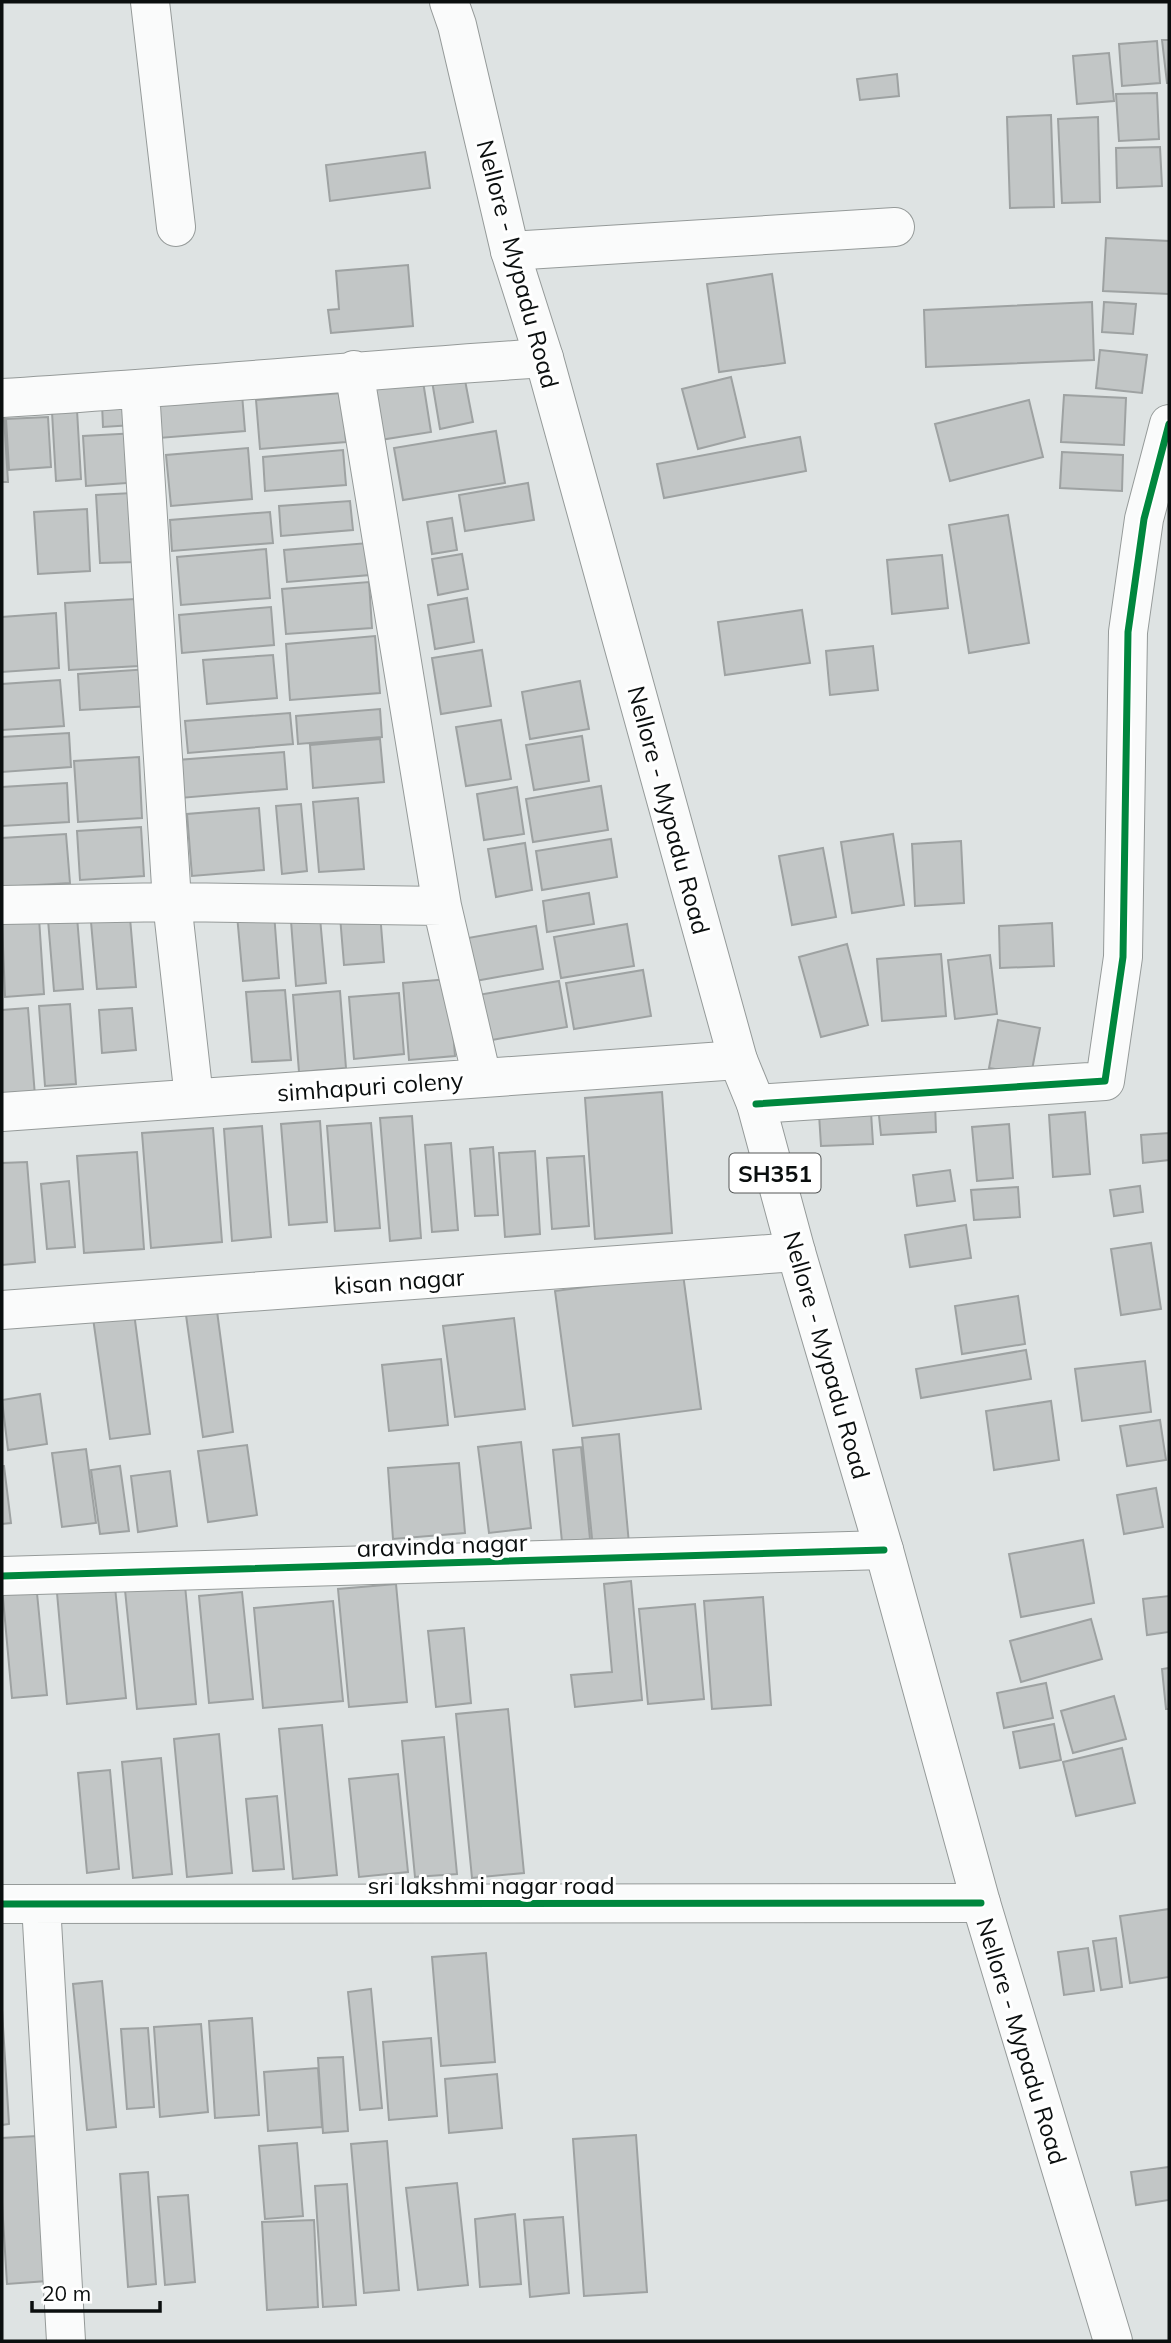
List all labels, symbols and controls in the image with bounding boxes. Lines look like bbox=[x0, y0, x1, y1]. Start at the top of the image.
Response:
street label: Nellore - Mypadu Road bbox=[470, 136, 566, 392]
street label: Nellore - Mypadu Road bbox=[621, 682, 717, 938]
street label: simhapuri coleny bbox=[276, 1065, 465, 1107]
road number: SH351 bbox=[730, 1154, 820, 1192]
street label: Nellore - Mypadu Road bbox=[777, 1228, 877, 1482]
street label: kisan nagar bbox=[333, 1261, 466, 1301]
street label: aravinda nagar bbox=[356, 1527, 528, 1563]
street label: sri lakshmi nagar road bbox=[367, 1870, 615, 1900]
street label: Nellore - Mypadu Road bbox=[970, 1914, 1074, 2168]
scale bar bbox=[32, 2270, 159, 2314]
text: 20 m bbox=[42, 2280, 91, 2306]

